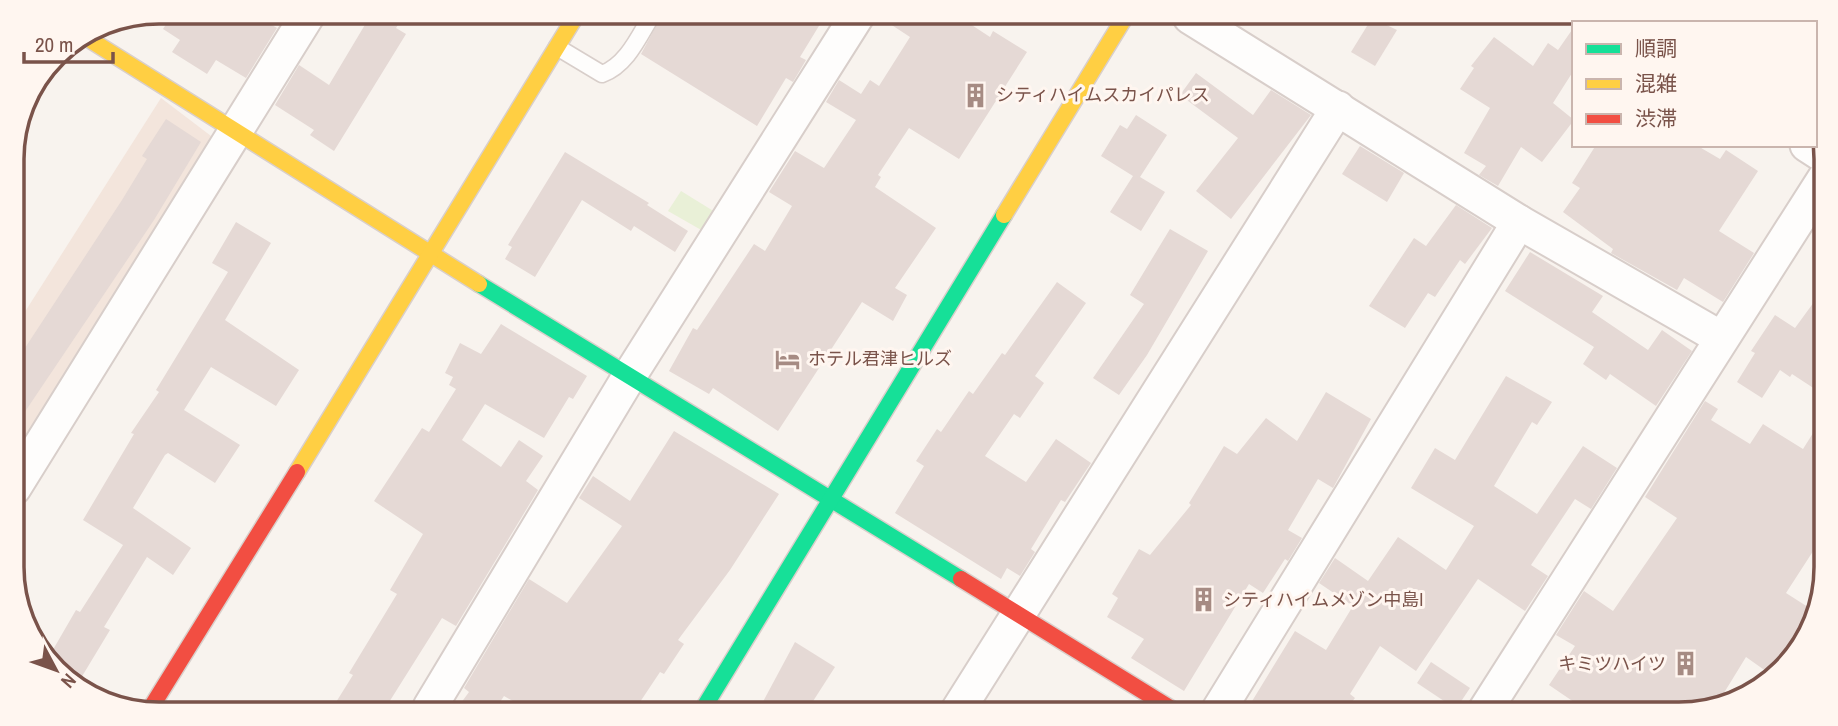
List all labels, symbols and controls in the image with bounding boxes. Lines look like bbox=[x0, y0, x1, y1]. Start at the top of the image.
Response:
scale bar bbox=[24, 21, 114, 65]
legend bbox=[1572, 21, 1817, 147]
text: 20 m bbox=[35, 30, 73, 59]
text: 順調 bbox=[1635, 34, 1677, 63]
text: 混雑 bbox=[1635, 69, 1677, 98]
building icon: シティハイムスカイパレス bbox=[962, 81, 990, 109]
place label: シティハイムスカイパレス bbox=[996, 82, 1210, 107]
text: 渋滞 bbox=[1635, 104, 1677, 133]
hotel icon: ホテル君津ヒルズ bbox=[774, 345, 802, 373]
place label: ホテル君津ヒルズ bbox=[808, 346, 952, 371]
building icon: シティハイムメゾン中島I bbox=[1189, 586, 1217, 614]
place label: シティハイムメゾン中島I bbox=[1223, 587, 1423, 612]
north arrow bbox=[21, 635, 91, 705]
building icon: キミツハイツ bbox=[1672, 650, 1700, 678]
place label: キミツハイツ bbox=[1558, 651, 1666, 676]
text: N bbox=[55, 668, 82, 694]

